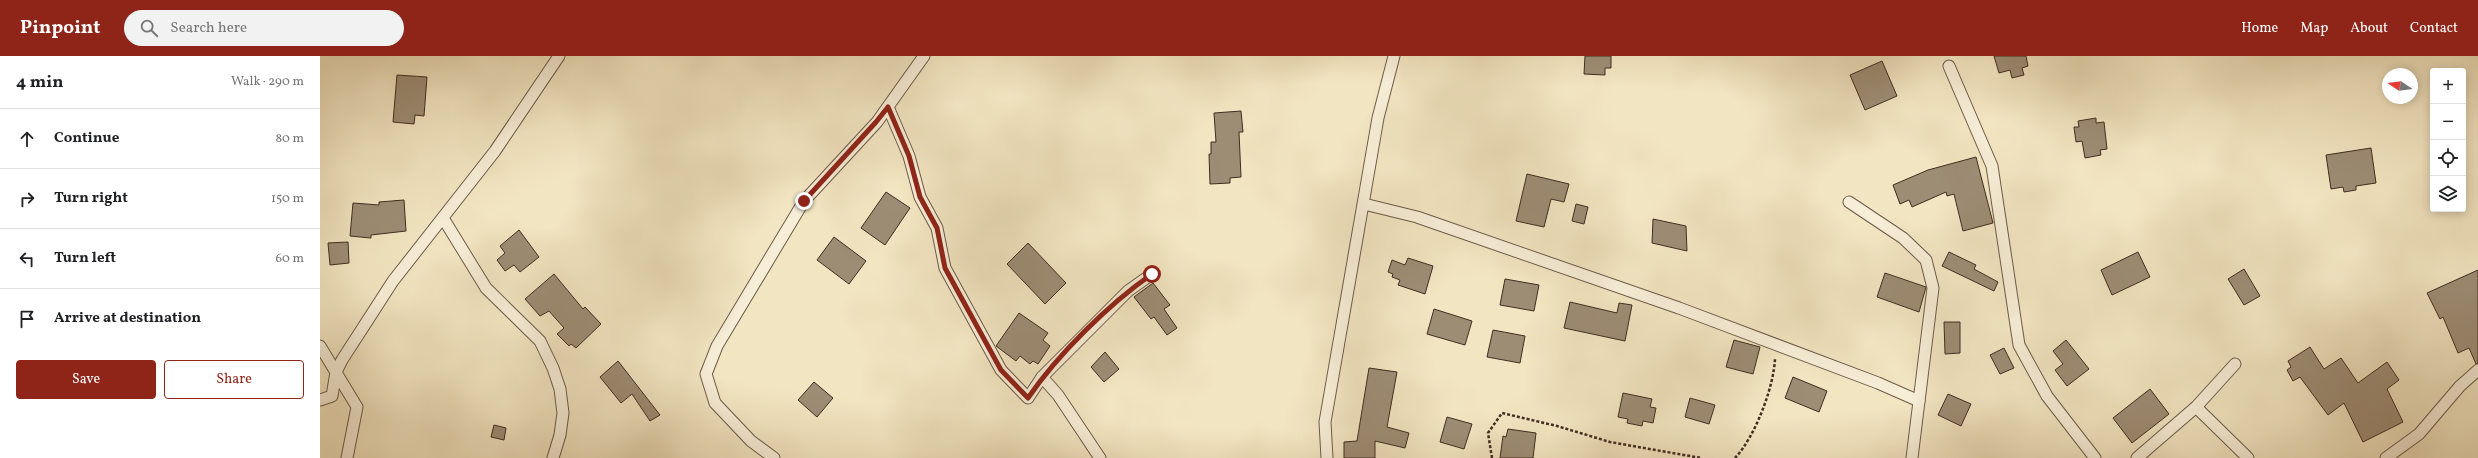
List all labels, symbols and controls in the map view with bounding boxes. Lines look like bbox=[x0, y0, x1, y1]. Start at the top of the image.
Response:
search box bbox=[124, 10, 404, 46]
text: Pinpoint bbox=[20, 15, 100, 41]
icon: search bbox=[138, 17, 160, 39]
text: Search here bbox=[170, 18, 247, 39]
text: Home bbox=[2241, 19, 2278, 38]
text: Map bbox=[2300, 19, 2328, 38]
text: About bbox=[2350, 19, 2388, 38]
text: Contact bbox=[2410, 19, 2458, 38]
north arrow bbox=[2382, 68, 2418, 104]
map controls bbox=[2430, 68, 2466, 212]
button: + bbox=[2430, 68, 2466, 104]
text: 4 min bbox=[16, 71, 63, 94]
text: Walk · 290 m bbox=[231, 73, 304, 91]
button: − bbox=[2430, 104, 2466, 140]
icon: ahead bbox=[16, 128, 38, 150]
text: Continue bbox=[54, 128, 119, 149]
text: 80 m bbox=[275, 130, 304, 148]
button: locate bbox=[2430, 140, 2466, 176]
button: layers bbox=[2430, 176, 2466, 212]
icon: right bbox=[16, 188, 38, 210]
text: Turn right bbox=[54, 188, 128, 209]
text: 150 m bbox=[271, 190, 304, 208]
route end bbox=[795, 192, 813, 210]
icon: left bbox=[16, 248, 38, 270]
text: Turn left bbox=[54, 248, 116, 269]
text: 60 m bbox=[276, 250, 304, 268]
route start bbox=[1143, 265, 1161, 283]
icon: arrive bbox=[16, 308, 38, 330]
text: Arrive at destination bbox=[54, 308, 201, 329]
button: Save bbox=[16, 360, 156, 399]
button: Share bbox=[164, 360, 304, 399]

